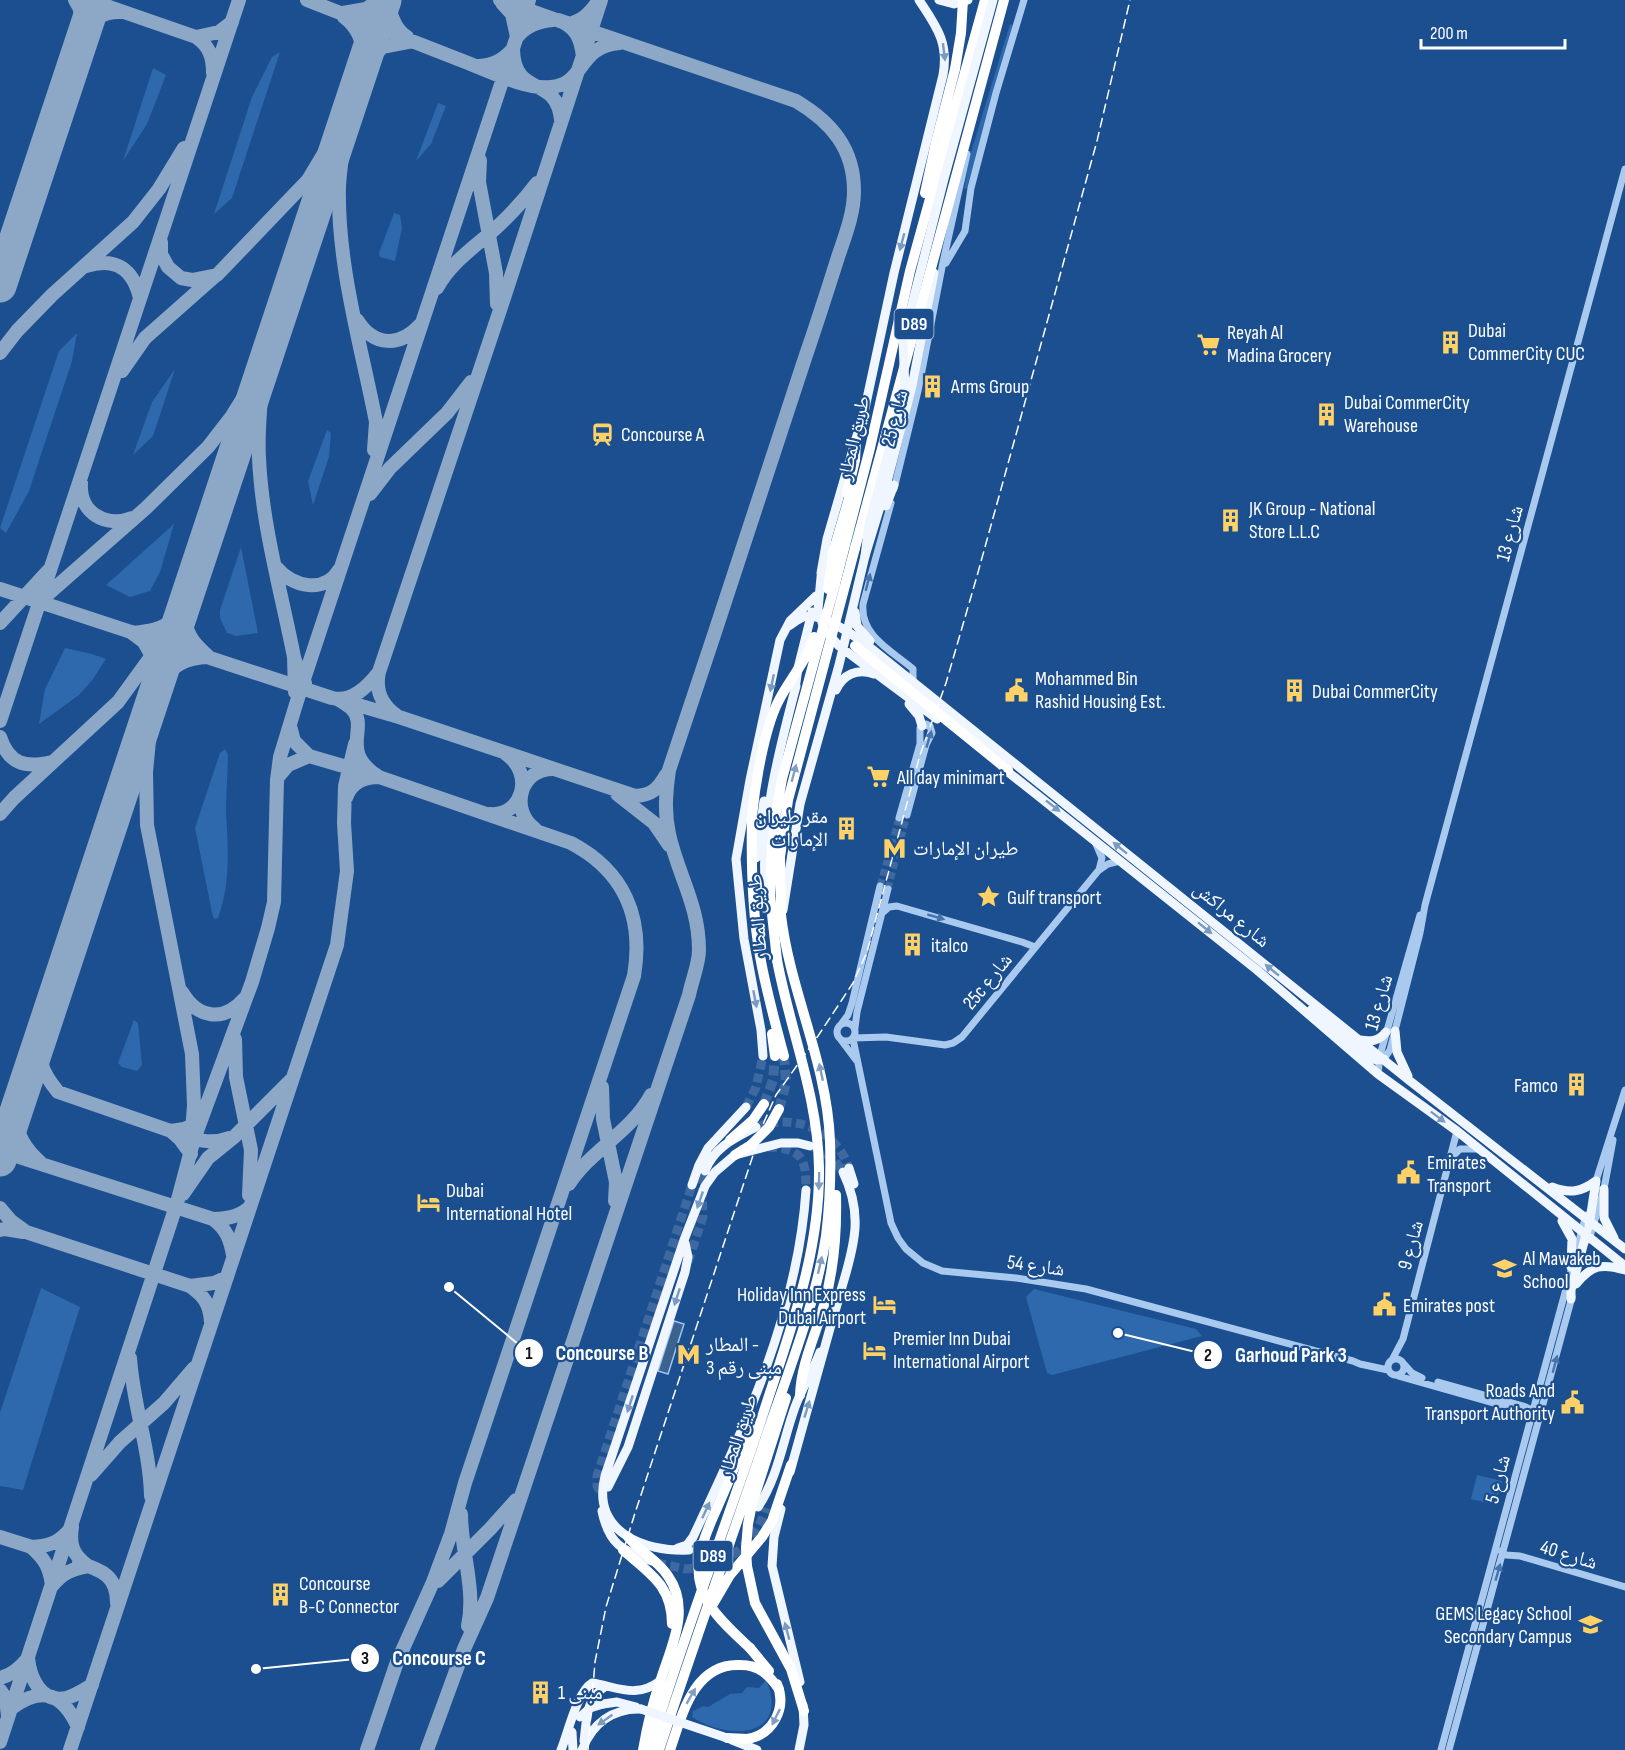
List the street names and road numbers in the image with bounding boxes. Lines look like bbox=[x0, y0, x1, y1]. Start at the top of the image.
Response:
road number: D89 bbox=[894, 309, 934, 339]
street label: شارع 25 bbox=[876, 387, 914, 449]
street label: طريق المطار bbox=[832, 393, 875, 484]
street label: شارع 13 bbox=[1491, 503, 1529, 564]
street label: طريق المطار bbox=[743, 873, 773, 962]
street label: شارع مراكش bbox=[1188, 877, 1275, 953]
street label: 25c شارع bbox=[958, 949, 1018, 1015]
street label: شارع 13 bbox=[1360, 972, 1398, 1033]
street label: شارع 9 bbox=[1393, 1218, 1429, 1273]
street label: شارع 54 bbox=[1006, 1250, 1066, 1282]
street label: طريق المطار bbox=[713, 1391, 763, 1482]
street label: شارع 5 bbox=[1480, 1452, 1516, 1506]
street label: شارع 40 bbox=[1537, 1535, 1600, 1575]
road number: D89 bbox=[694, 1541, 732, 1571]

